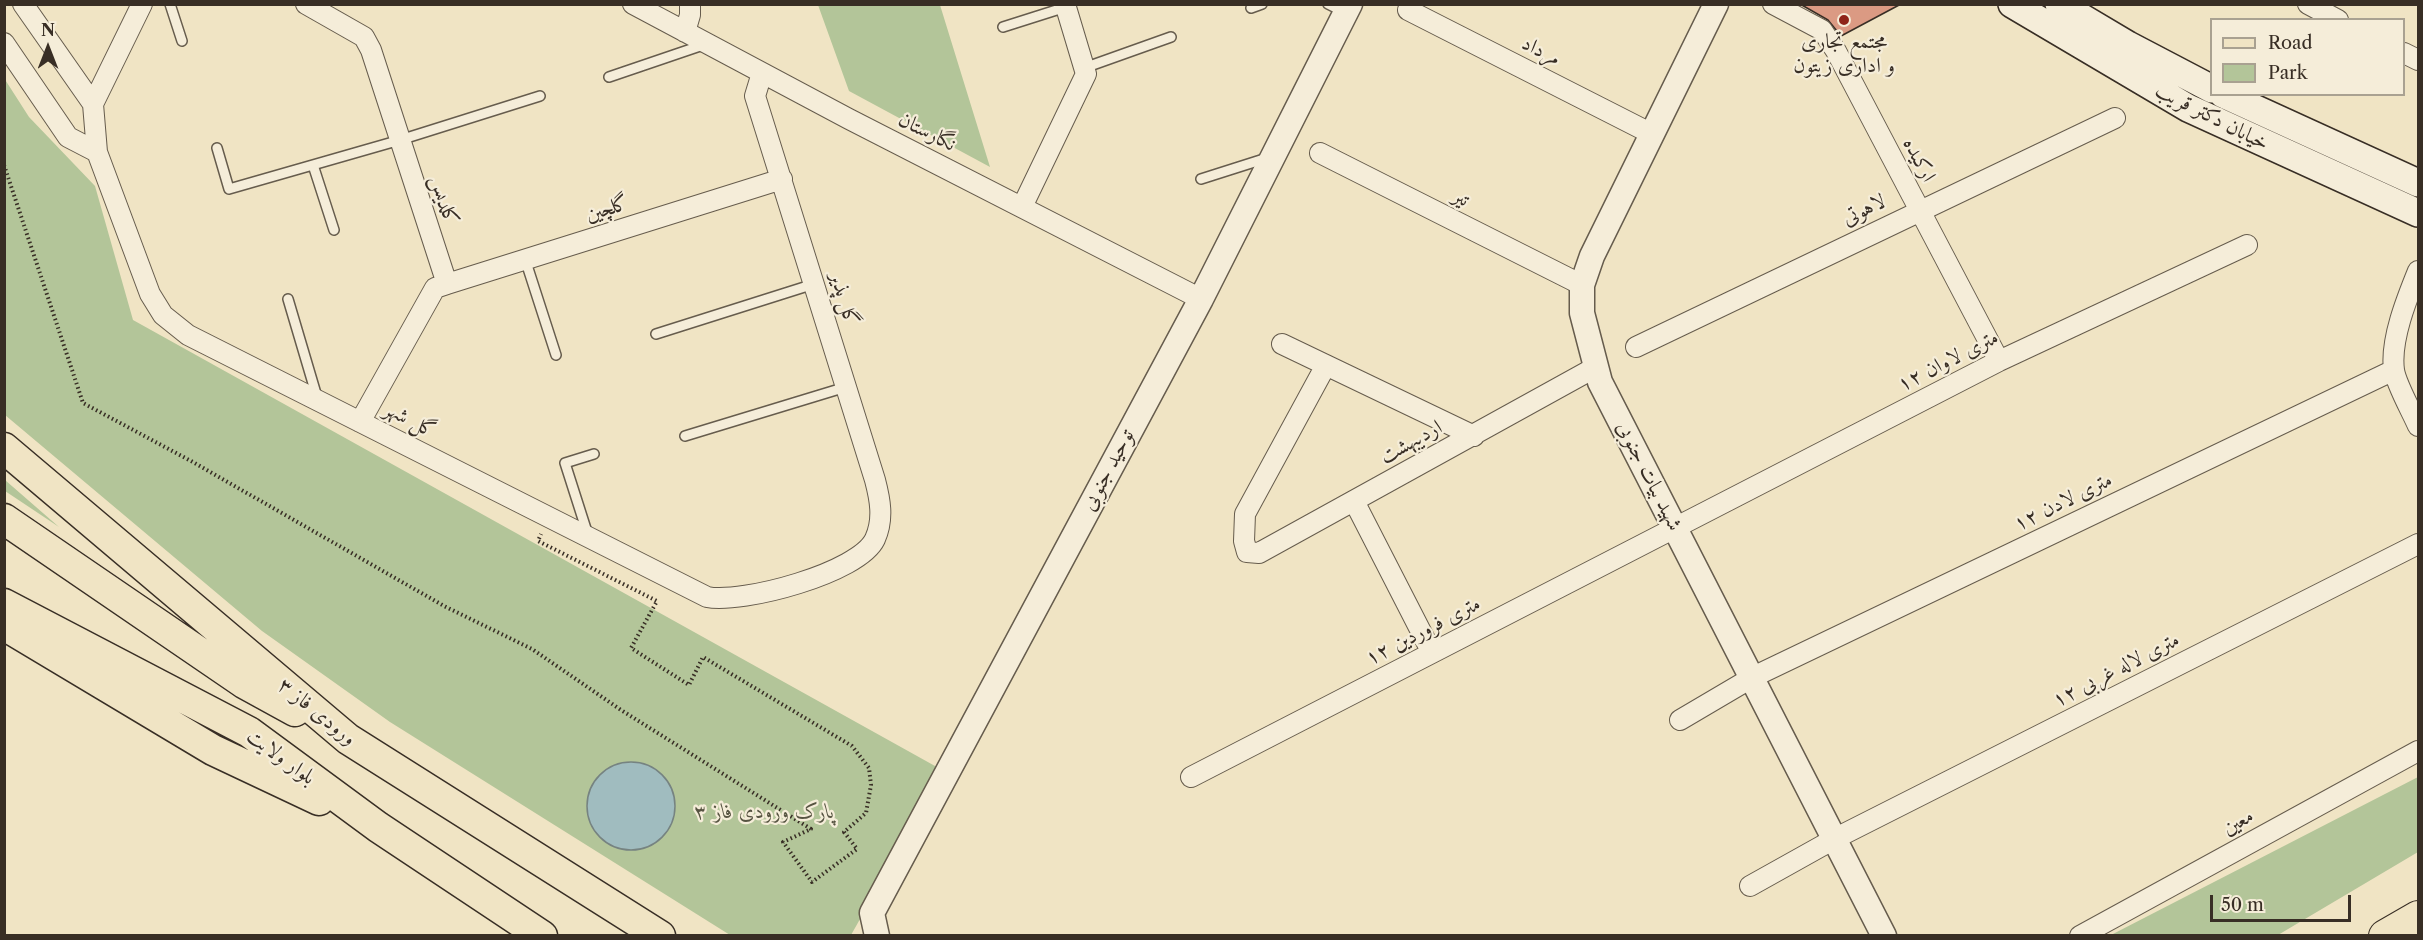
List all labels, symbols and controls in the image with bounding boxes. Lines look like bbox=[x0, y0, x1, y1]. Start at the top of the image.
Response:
marker: مجتمع تجاری و اداری زیتون bbox=[1837, 13, 1851, 27]
north arrow bbox=[18, 18, 78, 78]
legend bbox=[2210, 18, 2405, 96]
text: N bbox=[41, 20, 55, 40]
place label: مجتمع تجاری و اداری زیتون bbox=[1793, 29, 1895, 79]
street label: مرداد bbox=[1517, 31, 1565, 71]
text: Road bbox=[2268, 32, 2313, 54]
text: Park bbox=[2268, 62, 2307, 84]
street label: خیابان دکتر قریب bbox=[2151, 78, 2273, 156]
street label: نگارستان bbox=[894, 107, 960, 157]
street label: ارکیده bbox=[1897, 134, 1941, 186]
street label: کلدیس bbox=[424, 172, 464, 228]
street label: تیر bbox=[1448, 183, 1474, 213]
street label: لاهوتی bbox=[1838, 189, 1890, 231]
street label: گلچین bbox=[583, 191, 631, 227]
street label: گل پذیر bbox=[824, 269, 864, 329]
street label: ۱۲ متری لاوان bbox=[1893, 325, 2003, 397]
street label: گل شهر bbox=[380, 396, 440, 444]
street label: اردیبهشت bbox=[1375, 415, 1447, 469]
street label: شهید بیات جنوبی bbox=[1611, 417, 1687, 535]
street label: توحید جنوبی bbox=[1076, 425, 1140, 515]
street label: ۱۲ متری لادن bbox=[2010, 467, 2116, 537]
street label: ۱۲ متری فروردین bbox=[1361, 591, 1485, 671]
street label: ۱۲ متری لاله غربی bbox=[2048, 627, 2184, 713]
street label: ورودی فاز ۳ bbox=[273, 673, 361, 751]
street label: بلوار ولایت bbox=[242, 724, 320, 790]
park label: پارک ورودی فاز ۳ bbox=[695, 799, 835, 825]
street label: معین bbox=[2218, 803, 2258, 841]
scale bar bbox=[2213, 883, 2354, 921]
text: 50 m bbox=[2221, 894, 2264, 916]

